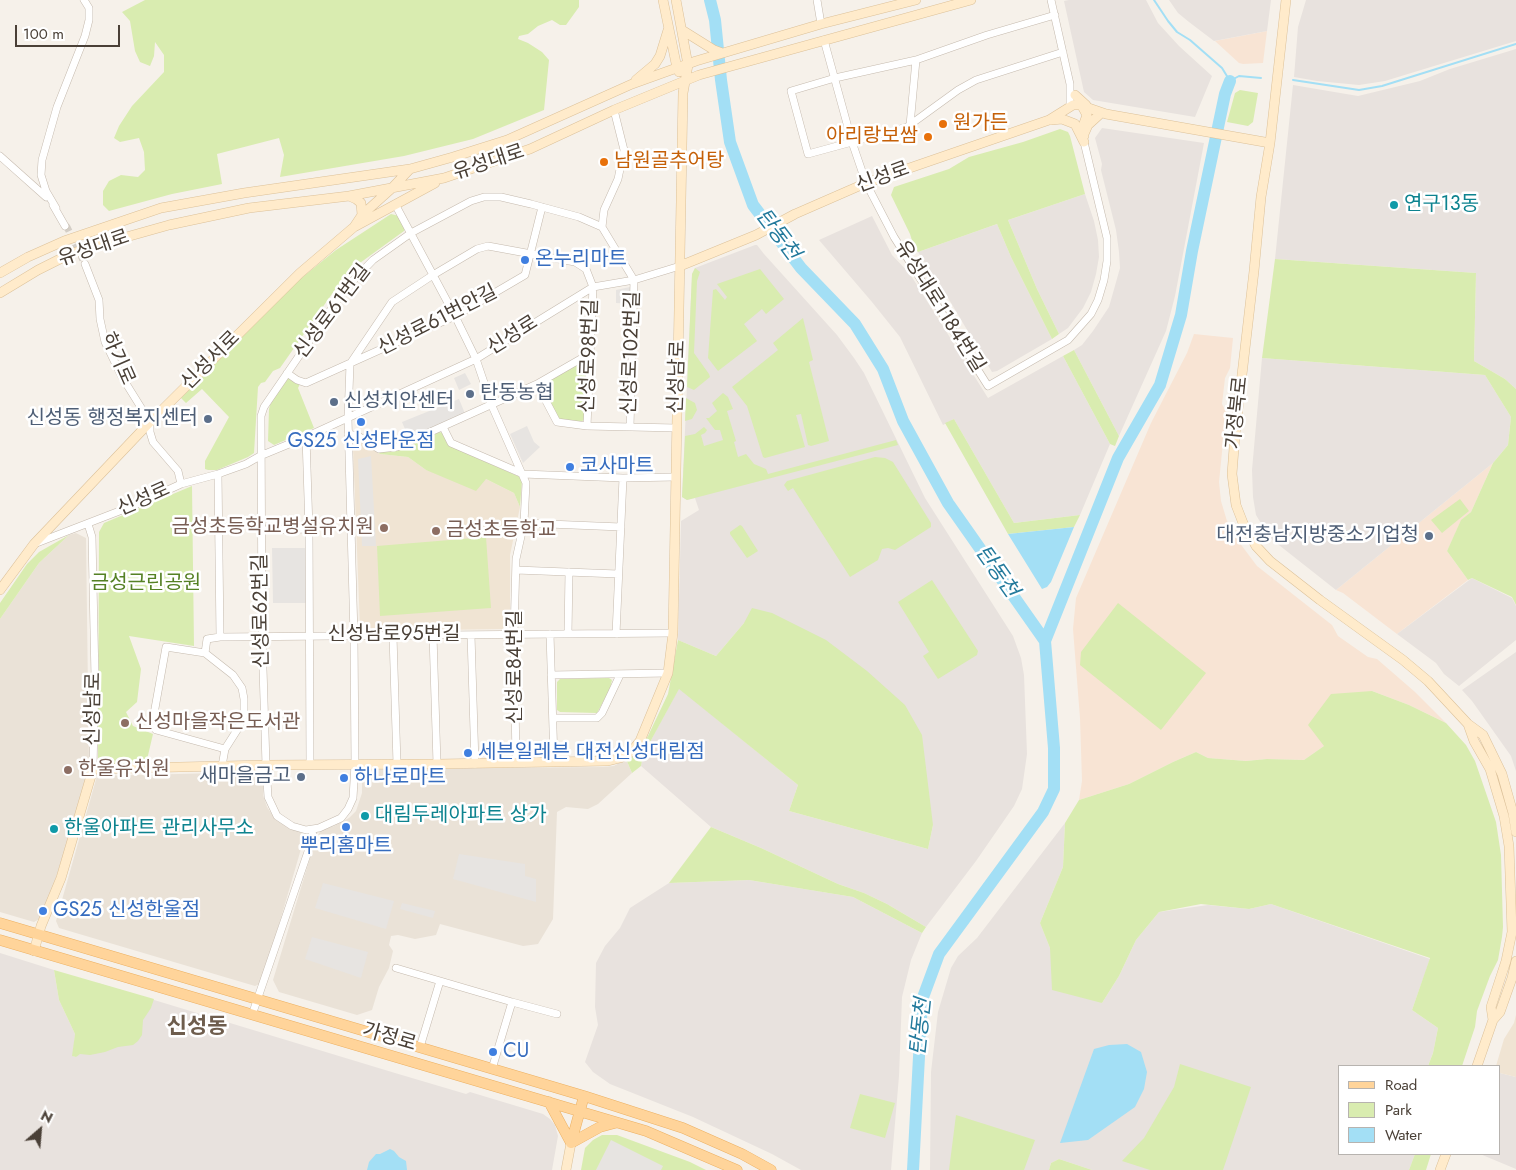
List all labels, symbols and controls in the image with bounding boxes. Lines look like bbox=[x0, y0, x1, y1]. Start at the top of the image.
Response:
scale bar bbox=[18, 15, 122, 47]
text: 100 m bbox=[23, 23, 64, 45]
place label: 원가든 bbox=[953, 112, 1008, 136]
marker: 원가든 bbox=[937, 118, 949, 130]
place label: 아리랑보쌈 bbox=[826, 125, 918, 149]
marker: 아리랑보쌈 bbox=[922, 131, 934, 143]
street label: 유성대로 bbox=[450, 140, 528, 186]
place label: 남원골추어탕 bbox=[614, 150, 724, 174]
marker: 남원골추어탕 bbox=[598, 156, 610, 168]
street label: 신성로 bbox=[853, 157, 913, 199]
place label: 연구13동 bbox=[1404, 193, 1479, 217]
marker: 연구13동 bbox=[1388, 199, 1400, 211]
water label: 탄동천 bbox=[749, 204, 805, 266]
street label: 유성대로 bbox=[55, 226, 133, 272]
street label: 유성대로1184번길 bbox=[889, 237, 989, 377]
place label: 온누리마트 bbox=[535, 248, 627, 272]
marker: 온누리마트 bbox=[519, 254, 531, 266]
street label: 신성로61번길 bbox=[290, 260, 376, 364]
street label: 신성로61번안길 bbox=[374, 281, 502, 361]
street label: 신성로102번길 bbox=[618, 290, 646, 416]
street label: 신성로98번길 bbox=[576, 298, 604, 414]
street label: 신성로 bbox=[483, 311, 543, 361]
street label: 신성서로 bbox=[176, 326, 246, 396]
street label: 하기로 bbox=[95, 329, 139, 389]
street label: 신성남로 bbox=[665, 340, 691, 414]
street label: 가정북로 bbox=[1222, 375, 1254, 451]
place label: 탄동농협 bbox=[480, 382, 554, 406]
marker: 탄동농협 bbox=[464, 388, 476, 400]
place label: 신성치안센터 bbox=[344, 390, 454, 414]
marker: 신성치안센터 bbox=[328, 396, 340, 408]
place label: 신성동 행정복지센터 bbox=[26, 407, 198, 431]
marker: 신성동 행정복지센터 bbox=[202, 413, 214, 425]
marker: GS25 신성타운점 bbox=[355, 416, 367, 428]
place label: GS25 신성타운점 bbox=[287, 430, 435, 454]
place label: 코사마트 bbox=[580, 455, 654, 479]
marker: 코사마트 bbox=[564, 461, 576, 473]
street label: 신성로 bbox=[114, 478, 174, 522]
place label: 금성초등학교병설유치원 bbox=[172, 516, 374, 540]
place label: 금성초등학교 bbox=[446, 519, 556, 543]
marker: 금성초등학교병설유치원 bbox=[378, 522, 390, 534]
place label: 대전충남지방중소기업청 bbox=[1217, 524, 1419, 548]
marker: 금성초등학교 bbox=[430, 525, 442, 537]
marker: 대전충남지방중소기업청 bbox=[1423, 530, 1435, 542]
water label: 탄동천 bbox=[969, 541, 1023, 603]
street label: 신성로62번길 bbox=[249, 553, 275, 669]
park label: 금성근린공원 bbox=[91, 572, 201, 596]
street label: 신성로84번길 bbox=[504, 610, 528, 724]
street label: 신성남로95번길 bbox=[327, 623, 461, 647]
street label: 신성남로 bbox=[81, 672, 107, 746]
place label: 신성마을작은도서관 bbox=[135, 711, 301, 735]
marker: 신성마을작은도서관 bbox=[119, 717, 131, 729]
place label: 세븐일레븐 대전신성대림점 bbox=[478, 741, 705, 765]
marker: 세븐일레븐 대전신성대림점 bbox=[462, 747, 474, 759]
place label: 한울유치원 bbox=[78, 758, 170, 782]
marker: 한울유치원 bbox=[62, 764, 74, 776]
place label: 새마을금고 bbox=[199, 765, 291, 789]
place label: 하나로마트 bbox=[354, 766, 446, 790]
marker: 새마을금고 bbox=[295, 771, 307, 783]
marker: 하나로마트 bbox=[338, 772, 350, 784]
place label: 대림두레아파트 상가 bbox=[375, 804, 547, 828]
marker: 대림두레아파트 상가 bbox=[359, 810, 371, 822]
place label: 한울아파트 관리사무소 bbox=[64, 817, 254, 841]
marker: 뿌리홈마트 bbox=[340, 821, 352, 833]
marker: 한울아파트 관리사무소 bbox=[48, 823, 60, 835]
place label: 뿌리홈마트 bbox=[300, 835, 392, 859]
place label: GS25 신성한울점 bbox=[53, 899, 200, 923]
marker: GS25 신성한울점 bbox=[37, 905, 49, 917]
water label: 탄동천 bbox=[906, 997, 938, 1057]
district label: 신성동 bbox=[167, 1015, 227, 1041]
street label: 가정로 bbox=[359, 1019, 419, 1057]
place label: CU bbox=[503, 1040, 529, 1064]
marker: CU bbox=[487, 1046, 499, 1058]
legend bbox=[1338, 1065, 1501, 1155]
text: Road bbox=[1385, 1074, 1417, 1096]
text: Park bbox=[1385, 1099, 1412, 1121]
north arrow bbox=[15, 1105, 65, 1155]
text: N bbox=[37, 1105, 56, 1128]
text: Water bbox=[1385, 1124, 1422, 1146]

